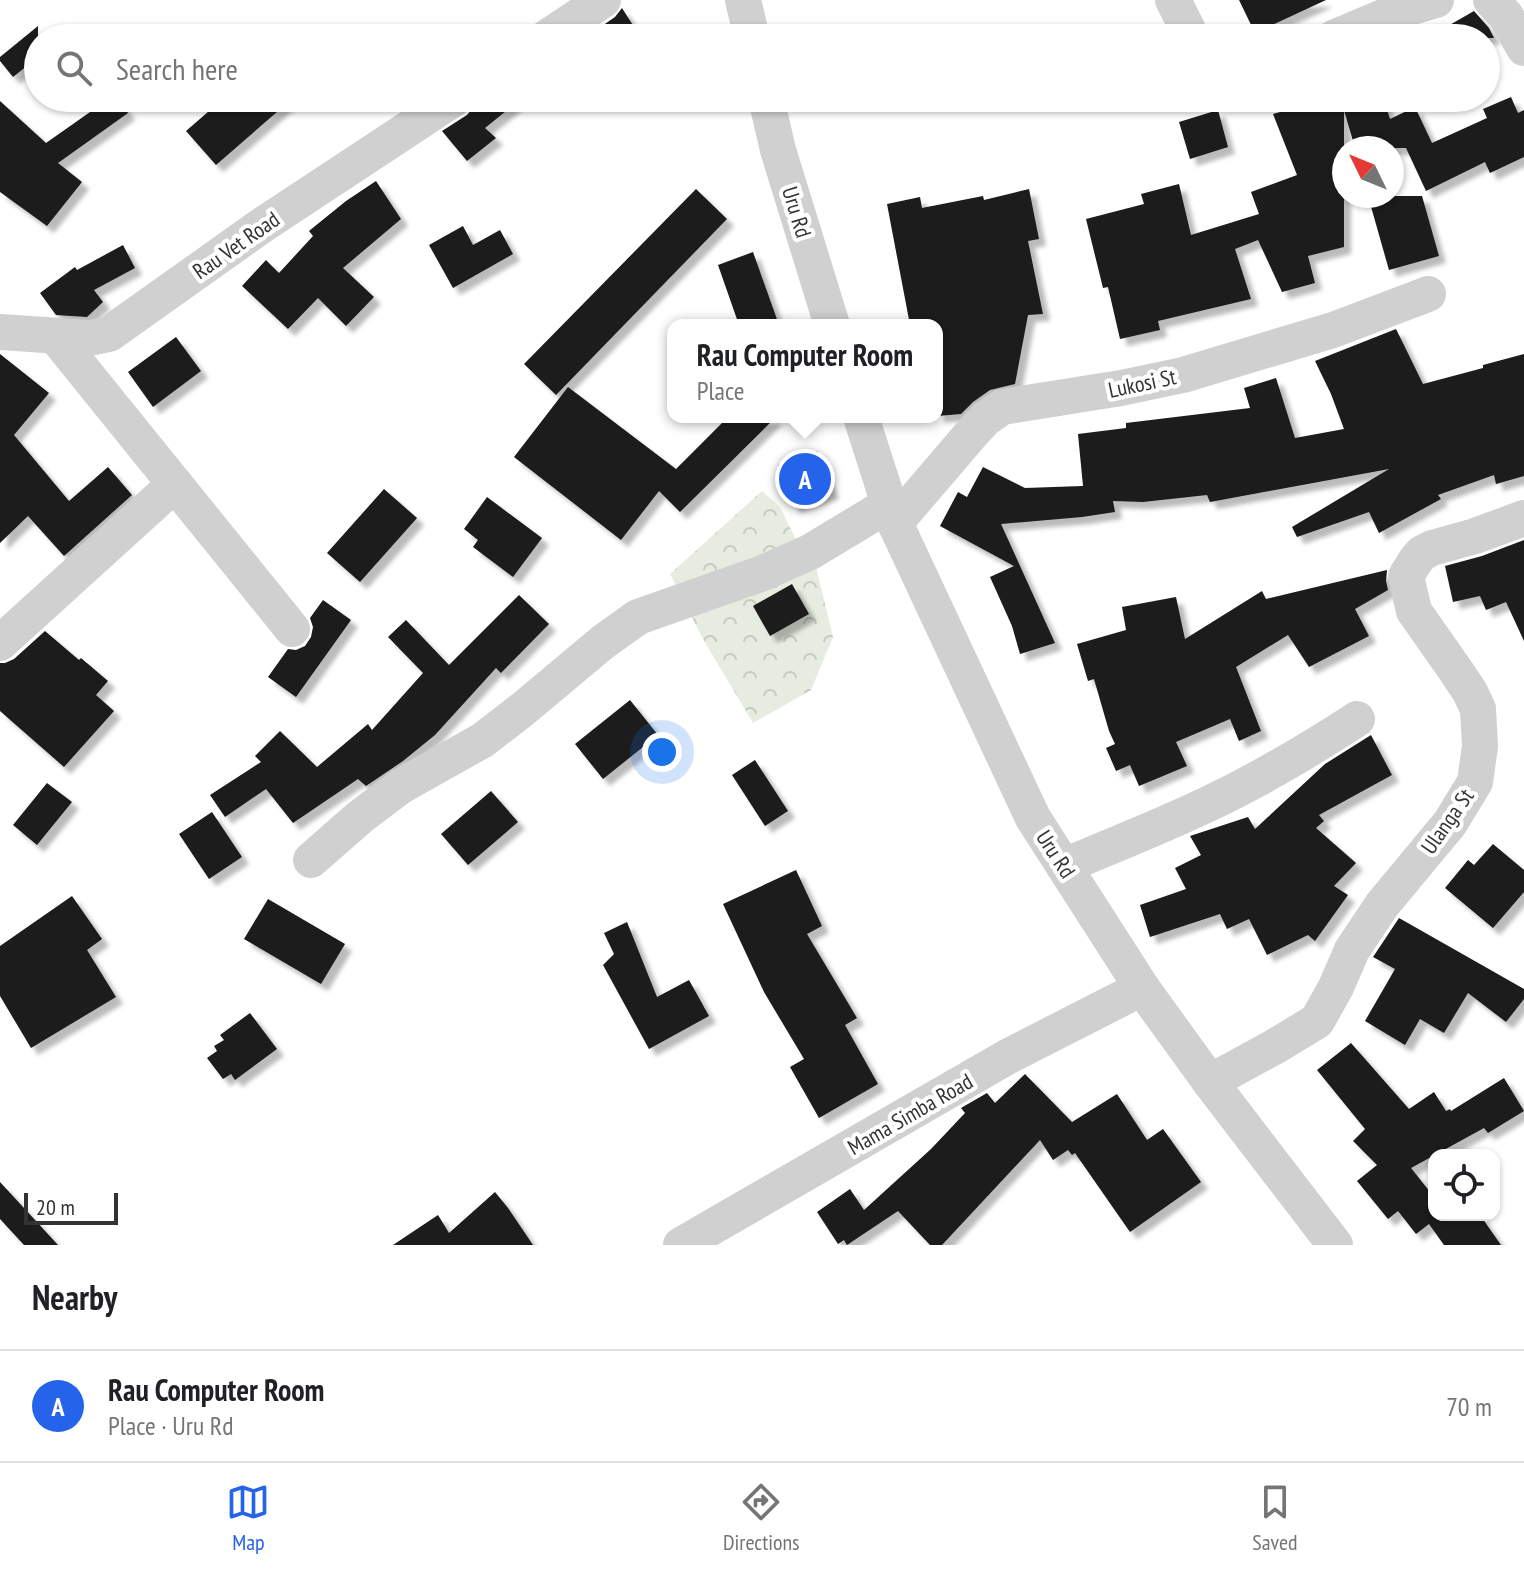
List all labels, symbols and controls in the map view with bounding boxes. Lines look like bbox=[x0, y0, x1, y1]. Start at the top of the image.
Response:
search box bbox=[24, 24, 1500, 112]
icon: search bbox=[52, 46, 96, 90]
text: Search here bbox=[116, 49, 238, 88]
north arrow bbox=[1332, 136, 1404, 208]
street label: Uru Rd bbox=[776, 183, 818, 241]
street label: Rau Vet Road bbox=[187, 205, 285, 285]
popup bbox=[667, 319, 943, 423]
text: Rau Computer Room bbox=[697, 335, 913, 374]
street label: Lukosi St bbox=[1106, 362, 1178, 404]
text: Place bbox=[697, 374, 744, 407]
pin: A bbox=[779, 449, 831, 509]
your location bbox=[642, 732, 682, 772]
street label: Ulanga St bbox=[1414, 783, 1480, 859]
street label: Uru Rd bbox=[1030, 825, 1082, 883]
street label: Mama Simba Road bbox=[843, 1067, 977, 1161]
map controls bbox=[1428, 1149, 1500, 1221]
button: locate bbox=[1428, 1149, 1500, 1221]
scale bar bbox=[24, 1189, 118, 1225]
text: 20 m bbox=[36, 1193, 75, 1221]
text: Nearby bbox=[32, 1275, 117, 1319]
text: Rau Computer Room bbox=[108, 1370, 325, 1409]
text: A bbox=[51, 1390, 65, 1423]
text: 70 m bbox=[1446, 1390, 1492, 1423]
text: Place · Uru Rd bbox=[108, 1409, 234, 1442]
tab: Map bbox=[226, 1480, 270, 1556]
tab: Directions bbox=[723, 1480, 800, 1556]
tab: Saved bbox=[1252, 1480, 1298, 1556]

